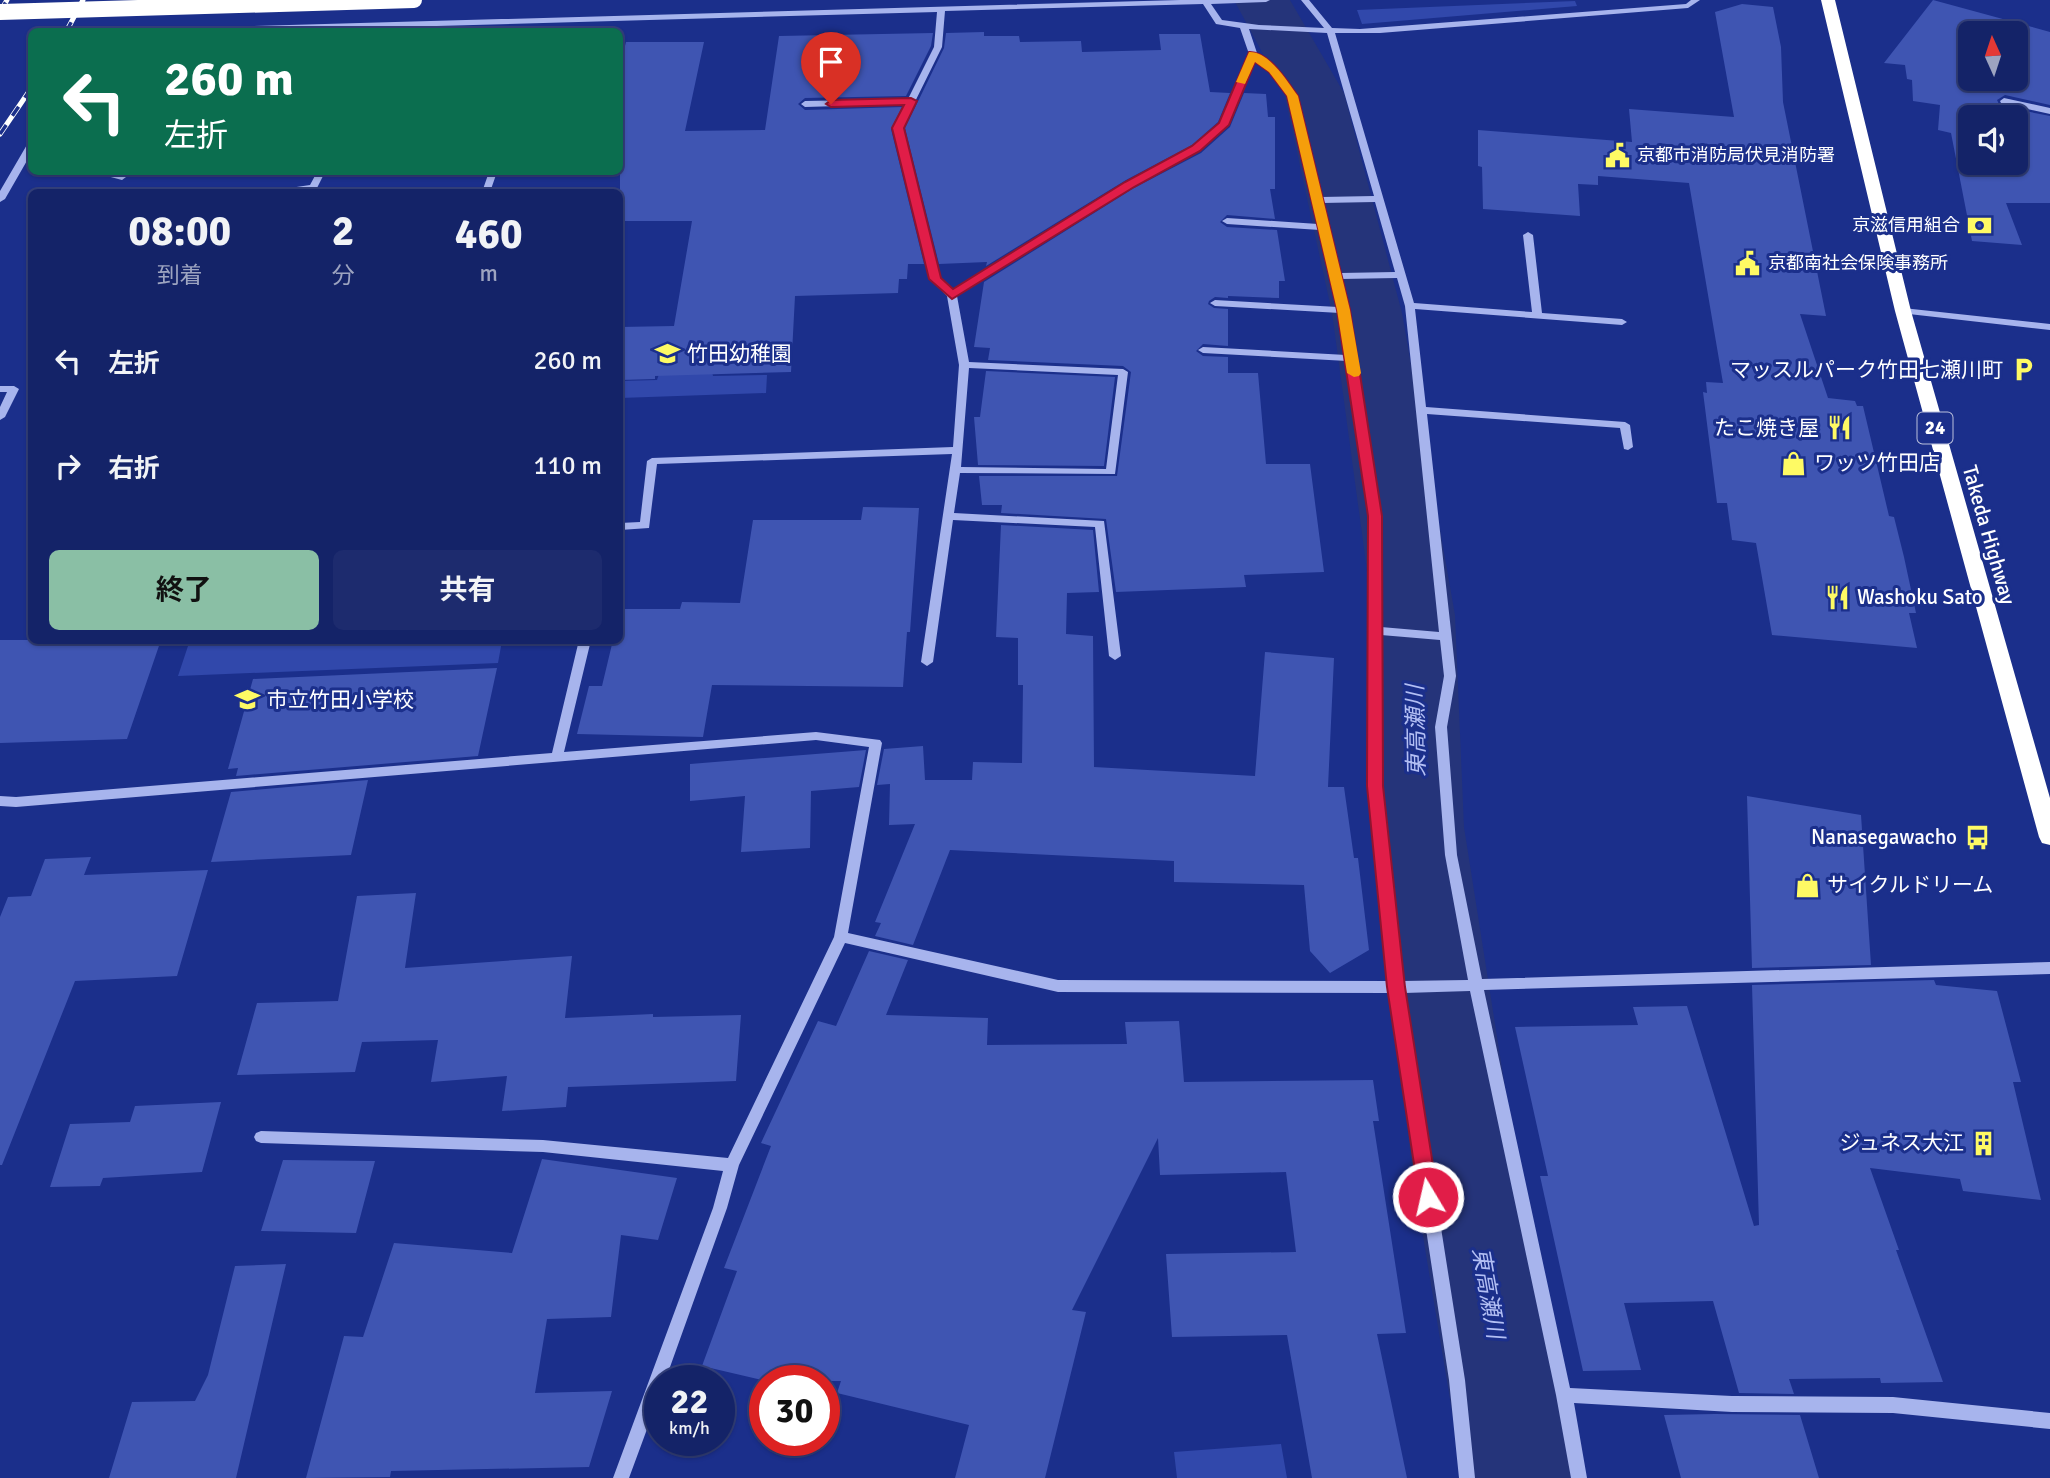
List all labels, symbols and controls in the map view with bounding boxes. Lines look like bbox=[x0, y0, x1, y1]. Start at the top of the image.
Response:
north arrow bbox=[1958, 21, 2028, 91]
map controls bbox=[1958, 21, 2028, 175]
pin bbox=[801, 32, 861, 104]
icon: arrive bbox=[812, 43, 850, 81]
text: 260 m bbox=[164, 49, 294, 109]
icon: left bbox=[49, 56, 140, 147]
button: sound bbox=[1958, 105, 2028, 175]
text: 左折 bbox=[164, 116, 228, 155]
public building icon: 京都市消防局伏見消防署 bbox=[1603, 141, 1631, 169]
place label: 京都市消防局伏見消防署 bbox=[1637, 144, 1835, 166]
text: 08:00 bbox=[128, 206, 231, 257]
text: 2 bbox=[332, 206, 354, 257]
text: 460 bbox=[455, 209, 523, 260]
bank icon: 京滋信用組合 bbox=[1966, 211, 1994, 239]
place label: 京滋信用組合 bbox=[1852, 214, 1960, 236]
public building icon: 京都南社会保険事務所 bbox=[1734, 249, 1762, 277]
place label: 京都南社会保険事務所 bbox=[1768, 252, 1948, 274]
text: m bbox=[480, 259, 498, 288]
text: 到着 bbox=[157, 261, 203, 290]
text: 分 bbox=[332, 261, 355, 290]
school or university icon: 竹田幼稚園 bbox=[653, 340, 681, 368]
place label: 竹田幼稚園 bbox=[687, 341, 792, 367]
icon: left bbox=[49, 342, 87, 380]
text: 260 m bbox=[533, 345, 602, 377]
text: 左折 bbox=[108, 348, 160, 380]
parking icon: マッスルパーク竹田七瀬川町 bbox=[2009, 356, 2037, 384]
place label: マッスルパーク竹田七瀬川町 bbox=[1730, 357, 2003, 383]
road number: 24 bbox=[1918, 412, 1952, 444]
restaurant icon: たこ焼き屋 bbox=[1825, 414, 1853, 442]
place label: たこ焼き屋 bbox=[1714, 415, 1819, 441]
icon: right bbox=[49, 447, 87, 485]
shop icon: ワッツ竹田店 bbox=[1780, 449, 1808, 477]
text: 110 m bbox=[533, 450, 602, 482]
place label: ワッツ竹田店 bbox=[1814, 450, 1940, 476]
text: 右折 bbox=[108, 453, 160, 485]
street label: Takeda Highway bbox=[1957, 462, 2021, 608]
button: 終了 bbox=[49, 550, 319, 630]
button: 共有 bbox=[333, 550, 602, 630]
restaurant icon: Washoku Sato bbox=[1823, 583, 1851, 611]
place label: Washoku Sato bbox=[1857, 584, 1983, 610]
water label: 東高瀬川 bbox=[1401, 682, 1431, 777]
school or university icon: 市立竹田小学校 bbox=[233, 686, 261, 714]
place label: 市立竹田小学校 bbox=[267, 687, 414, 713]
bus stop icon: Nanasegawacho bbox=[1963, 823, 1991, 851]
place label: Nanasegawacho bbox=[1811, 824, 1957, 850]
shop icon: サイクルドリーム bbox=[1793, 871, 1821, 899]
place label: サイクルドリーム bbox=[1827, 872, 1993, 898]
building icon: ジュネス大江 bbox=[1970, 1129, 1998, 1157]
place label: ジュネス大江 bbox=[1839, 1130, 1964, 1156]
position arrow bbox=[1391, 1160, 1465, 1234]
water label: 東高瀬川 bbox=[1466, 1245, 1511, 1344]
speed limit sign: 30 bbox=[749, 1365, 840, 1456]
text: 22 bbox=[671, 1380, 708, 1423]
text: km/h bbox=[669, 1417, 710, 1439]

